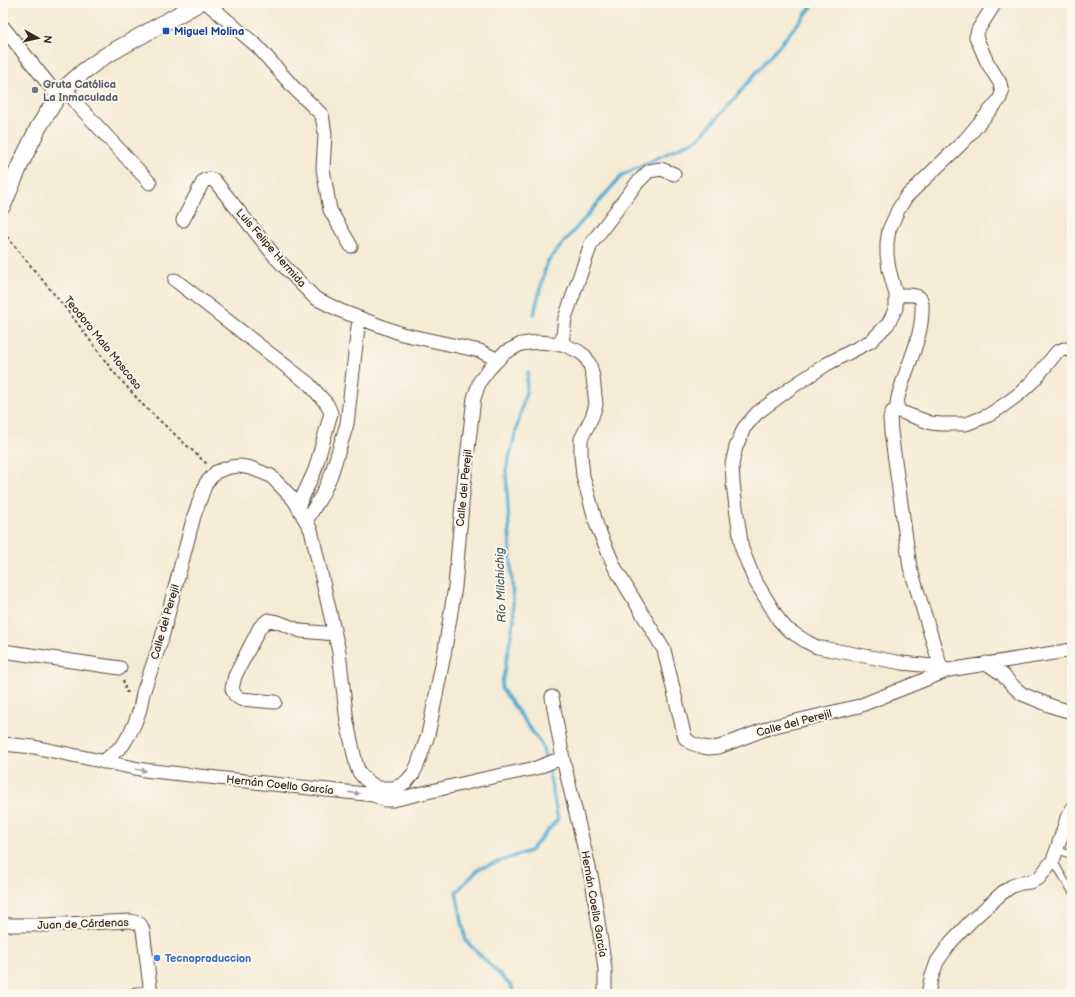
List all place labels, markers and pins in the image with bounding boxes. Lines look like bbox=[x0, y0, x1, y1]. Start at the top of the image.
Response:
place label: Miguel Molina bbox=[174, 25, 244, 38]
marker: Miguel Molina bbox=[161, 26, 171, 36]
place label: Gruta Católica La Inmaculada bbox=[43, 78, 118, 104]
marker: Gruta Católica La Inmaculada bbox=[30, 85, 40, 95]
place label: Tecnoproduccion bbox=[165, 952, 251, 965]
marker: Tecnoproduccion bbox=[152, 953, 162, 963]

